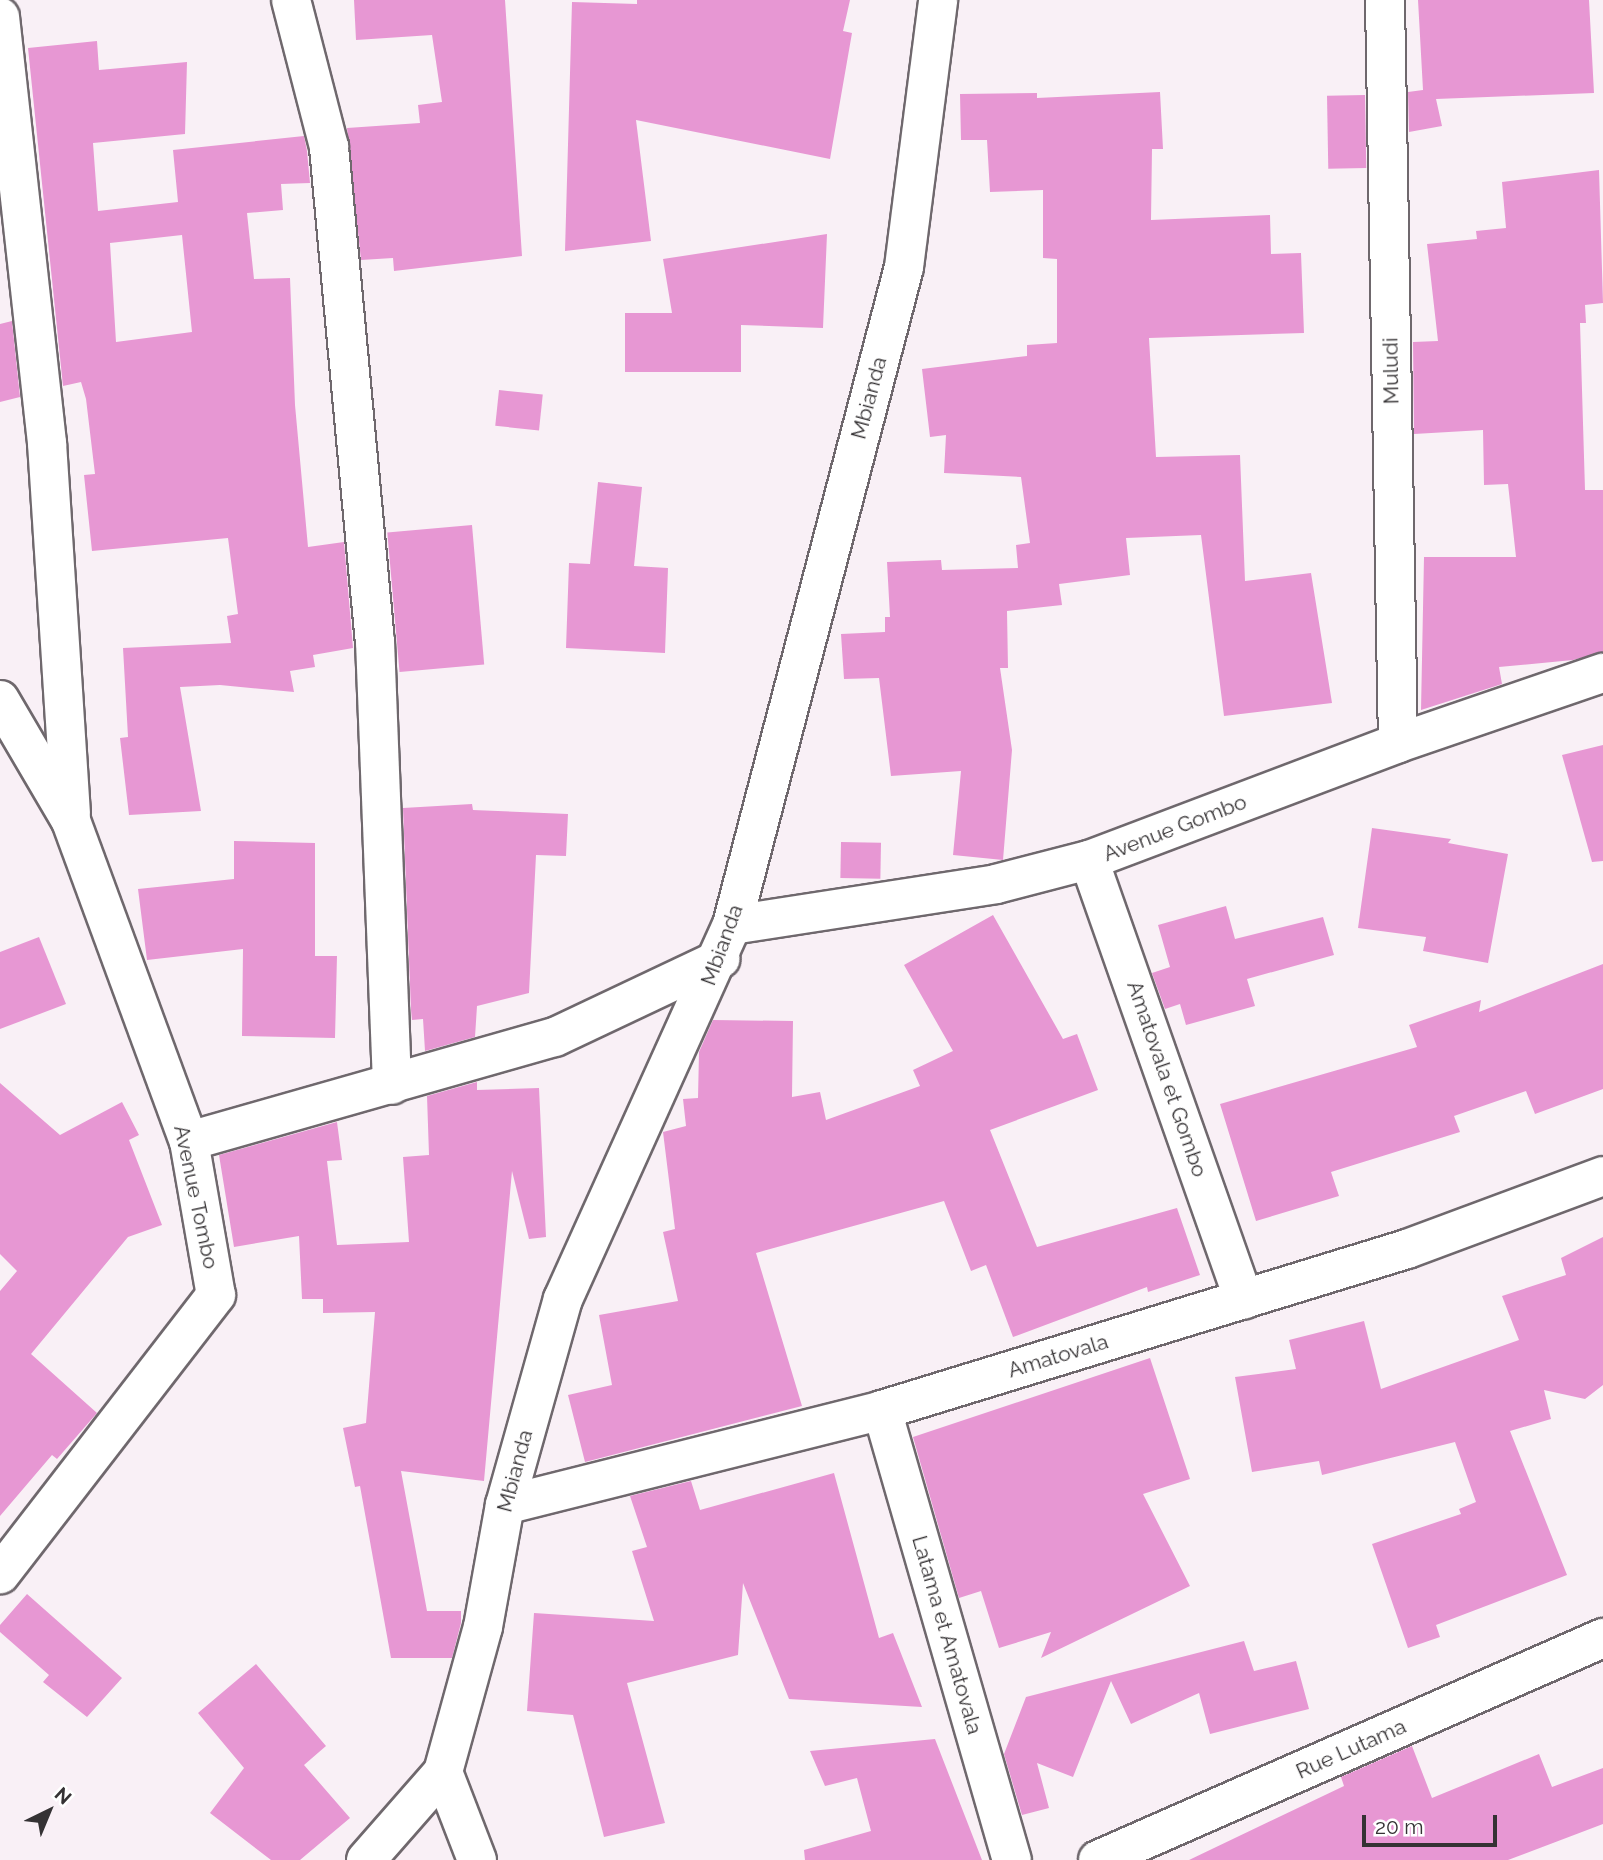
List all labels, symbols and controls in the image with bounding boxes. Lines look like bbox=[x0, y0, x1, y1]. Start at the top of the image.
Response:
street label: Muludi bbox=[1378, 337, 1404, 405]
street label: Mbianda bbox=[846, 354, 892, 442]
street label: Avenue Gombo bbox=[1100, 789, 1250, 867]
street label: Mbianda bbox=[696, 901, 748, 989]
street label: Amatovala et Gombo bbox=[1122, 978, 1212, 1180]
street label: Avenue Tombo bbox=[168, 1123, 224, 1271]
street label: Amatovala bbox=[1005, 1329, 1111, 1383]
street label: Mbianda bbox=[492, 1427, 538, 1515]
street label: Latama et Amatovala bbox=[906, 1532, 988, 1738]
street label: Rue Lutama bbox=[1292, 1714, 1410, 1784]
north arrow bbox=[14, 1776, 84, 1846]
text: N bbox=[51, 1783, 76, 1809]
scale bar bbox=[1365, 1800, 1500, 1844]
text: 20 m bbox=[1375, 1814, 1423, 1839]

